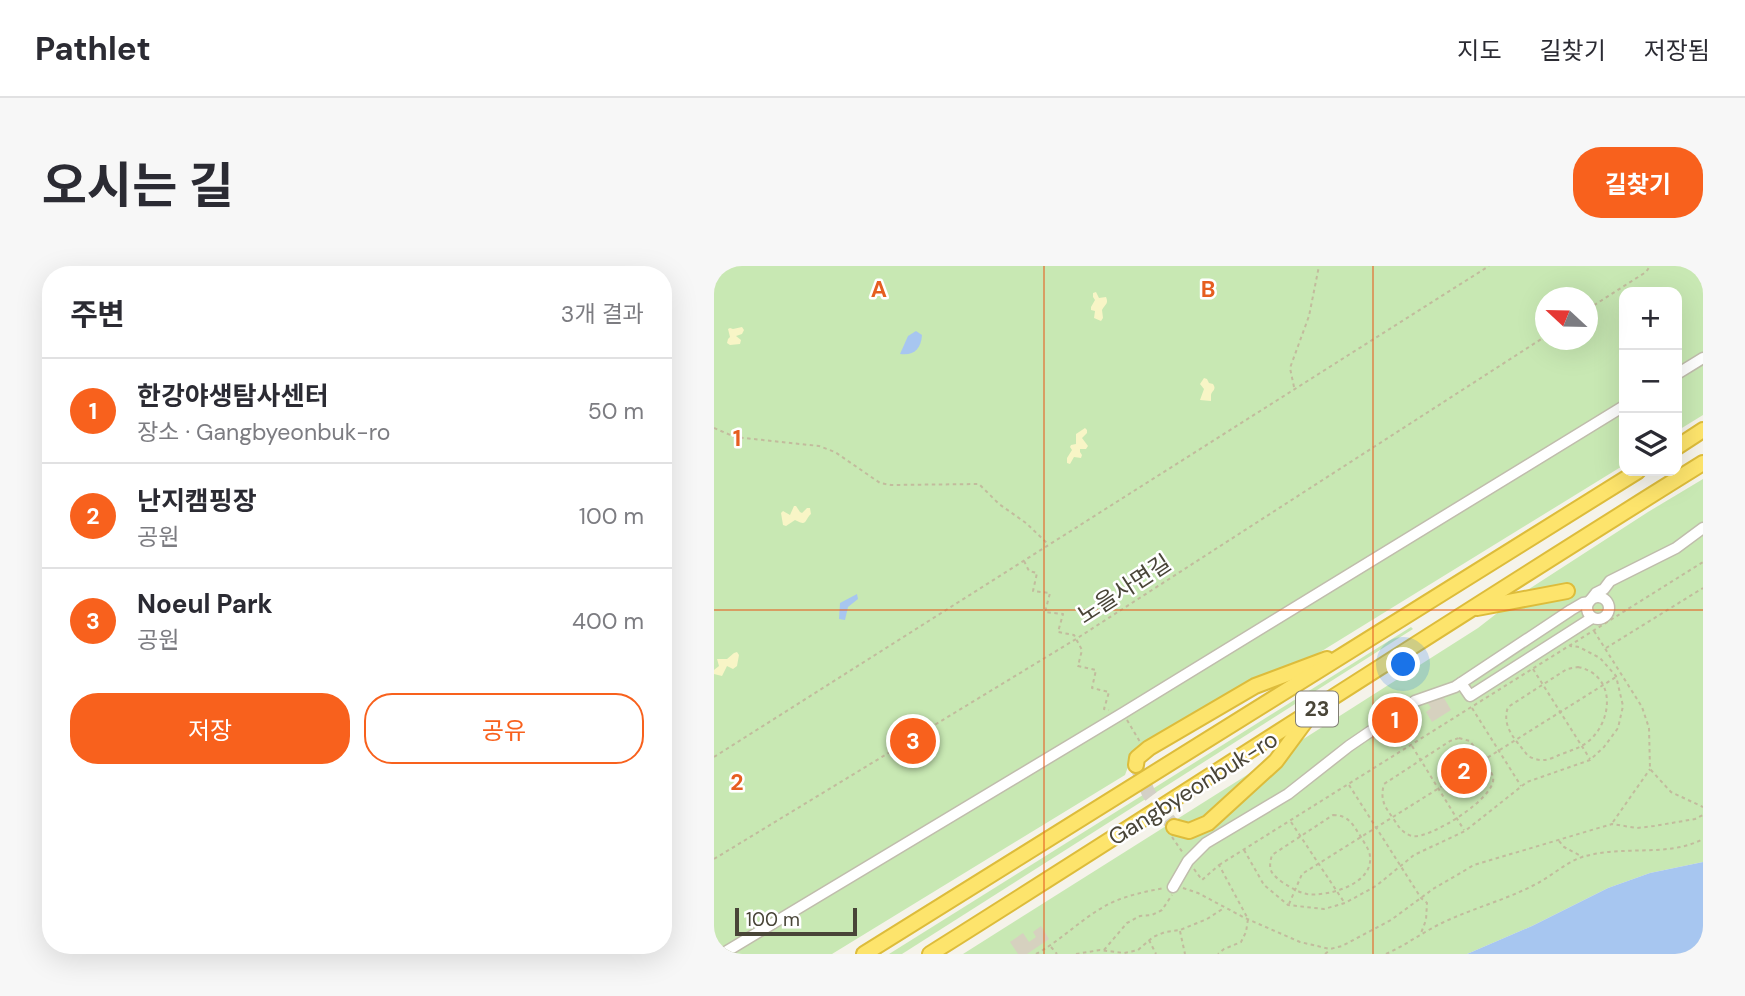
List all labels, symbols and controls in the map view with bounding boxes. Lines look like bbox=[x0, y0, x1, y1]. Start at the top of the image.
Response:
text: Pathlet bbox=[35, 27, 151, 70]
text: 지도 bbox=[1457, 35, 1502, 66]
text: 길찾기 bbox=[1540, 35, 1606, 66]
text: 저장됨 bbox=[1644, 35, 1710, 66]
button: 길찾기 bbox=[1573, 147, 1703, 218]
text: 오시는 길 bbox=[42, 154, 234, 218]
text: A bbox=[871, 274, 887, 304]
text: B bbox=[1201, 274, 1215, 304]
north arrow bbox=[1535, 287, 1598, 350]
map controls bbox=[1619, 287, 1682, 476]
button: + bbox=[1619, 287, 1682, 350]
text: 주변 bbox=[70, 295, 125, 334]
text: 3개 결과 bbox=[561, 299, 644, 329]
button: − bbox=[1619, 350, 1682, 413]
text: 한강야생탐사센터 bbox=[137, 379, 328, 413]
text: 1 bbox=[89, 396, 97, 426]
text: 50 m bbox=[588, 396, 644, 426]
button: layers bbox=[1619, 413, 1682, 476]
text: 장소 · Gangbyeonbuk-ro bbox=[137, 417, 391, 447]
text: 1 bbox=[733, 423, 741, 453]
text: 난지캠핑장 bbox=[137, 484, 257, 518]
text: 2 bbox=[86, 501, 100, 531]
text: 100 m bbox=[579, 501, 644, 531]
text: 공원 bbox=[137, 522, 179, 552]
street label: 노을사면길 bbox=[1071, 548, 1177, 630]
text: Noeul Park bbox=[137, 587, 273, 621]
text: 3 bbox=[86, 606, 100, 636]
text: 400 m bbox=[572, 606, 644, 636]
text: 공원 bbox=[137, 625, 179, 655]
your location bbox=[1386, 647, 1420, 681]
road number: 23 bbox=[1296, 692, 1338, 726]
button: 저장 bbox=[70, 693, 350, 764]
button: 공유 bbox=[364, 693, 644, 764]
pin: 1 bbox=[1372, 694, 1418, 746]
pin: 3 bbox=[890, 715, 936, 767]
street label: Gangbyeonbuk-ro bbox=[1103, 724, 1283, 852]
pin: 2 bbox=[1441, 745, 1487, 797]
text: 2 bbox=[730, 767, 744, 797]
scale bar bbox=[735, 905, 858, 937]
text: 100 m bbox=[746, 907, 800, 932]

